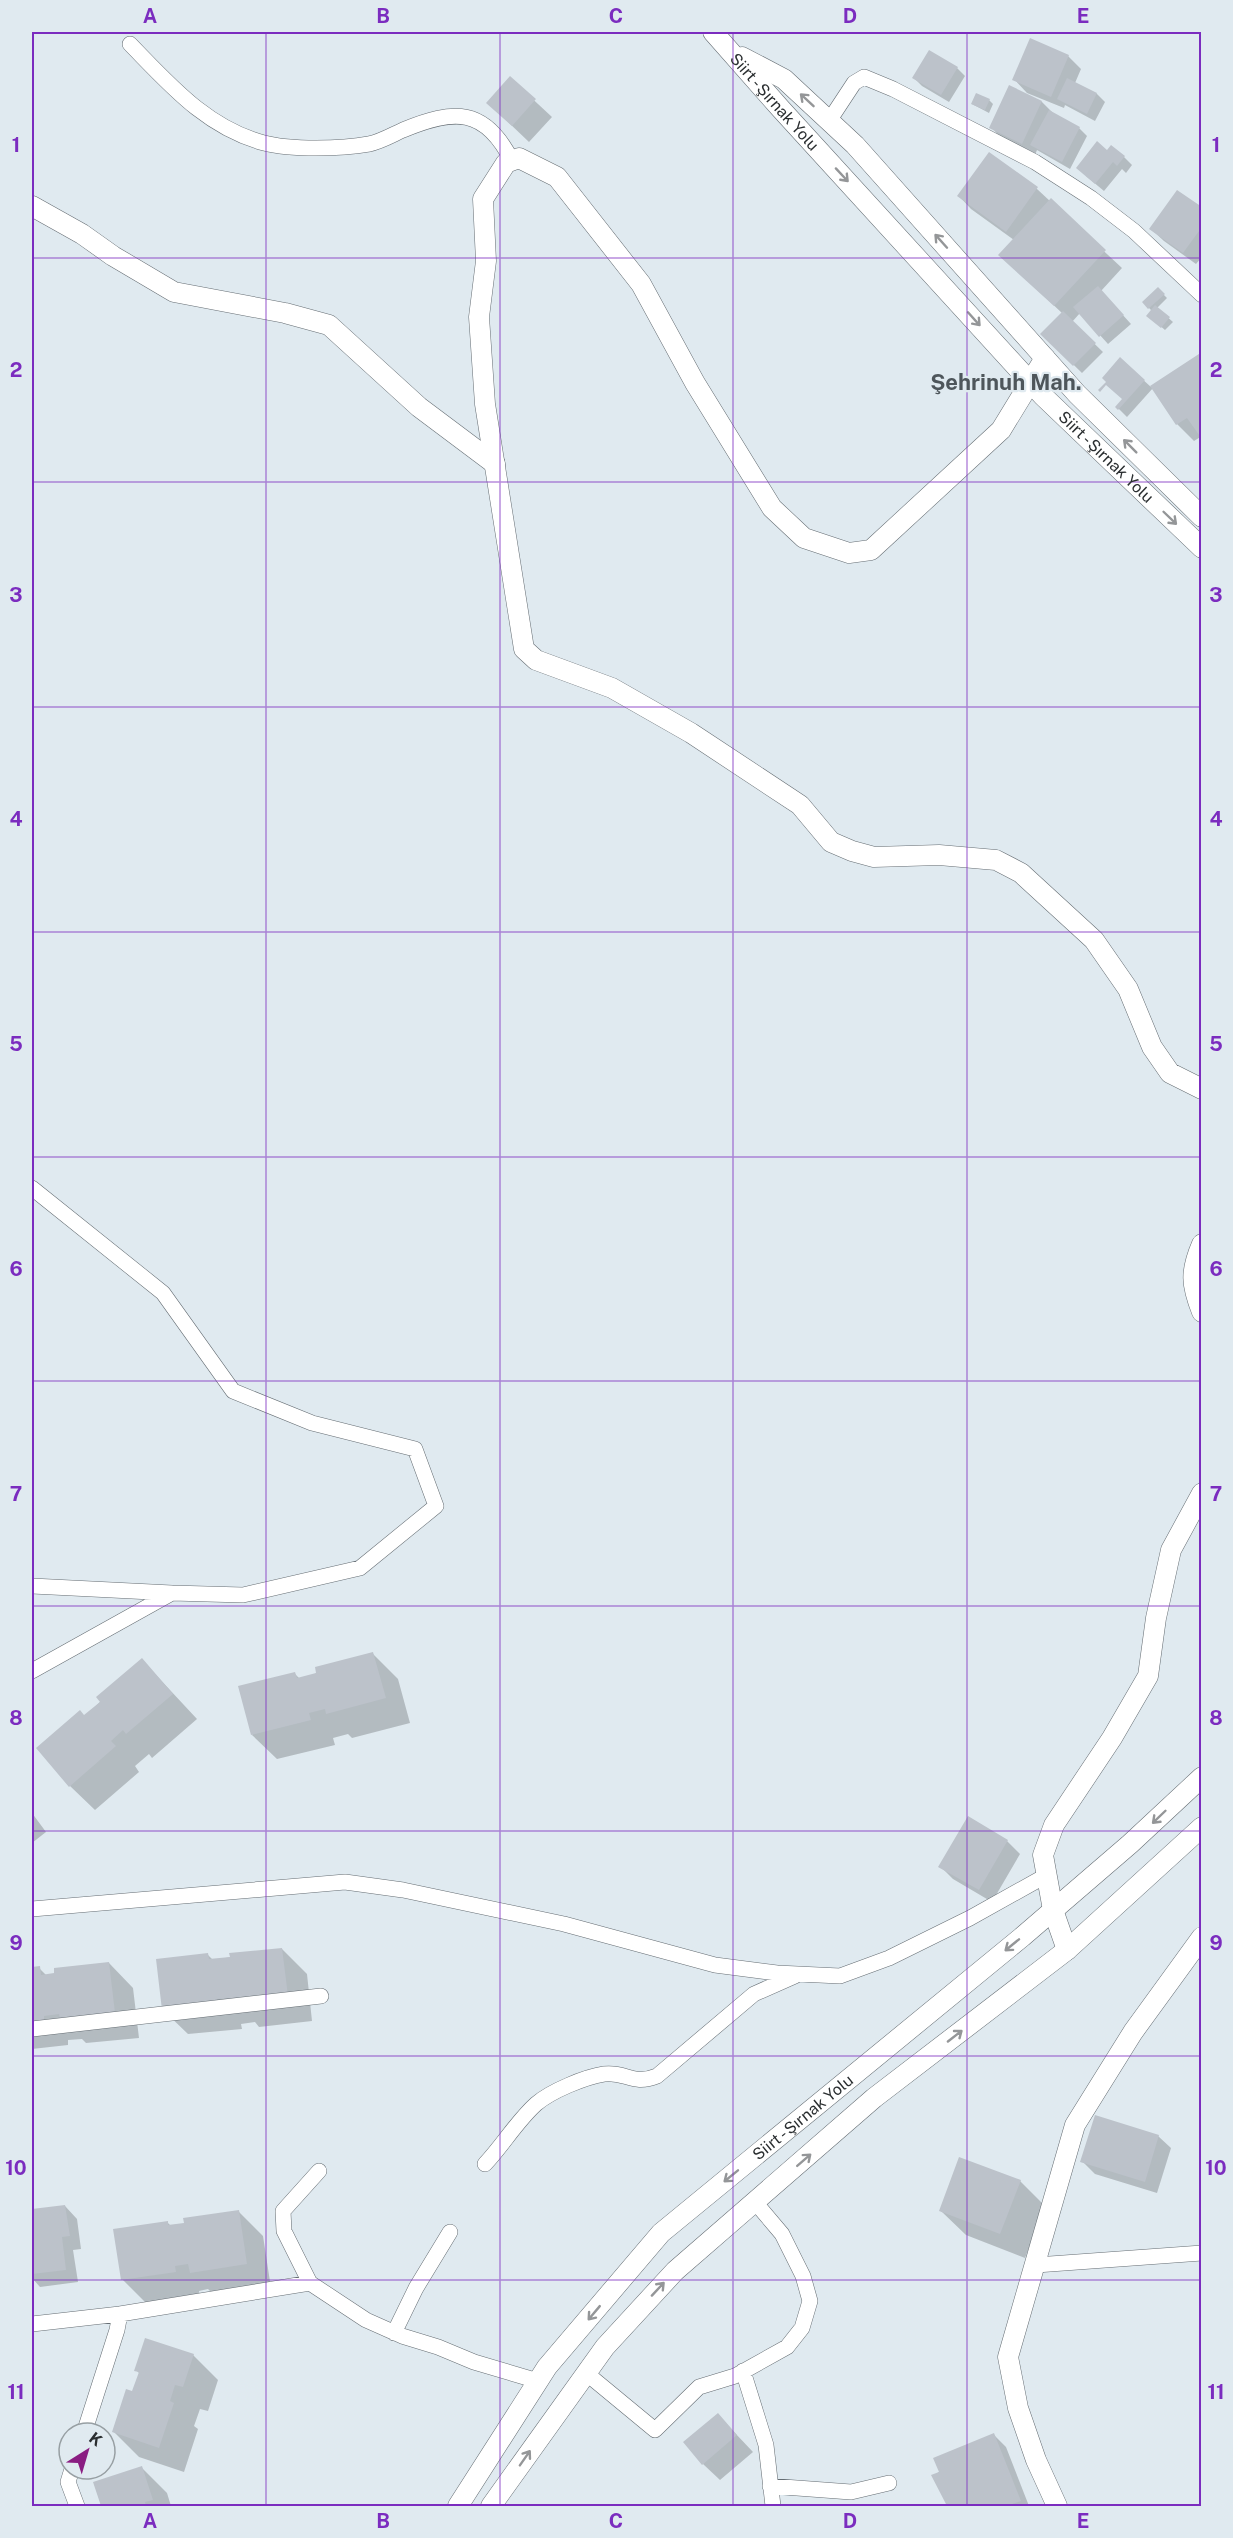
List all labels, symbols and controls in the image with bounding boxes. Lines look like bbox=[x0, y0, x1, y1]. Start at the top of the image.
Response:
text: A bbox=[143, 4, 157, 28]
text: B bbox=[376, 4, 390, 28]
text: C bbox=[609, 4, 623, 28]
text: D bbox=[843, 4, 857, 28]
text: E bbox=[1077, 4, 1089, 28]
street label: Siirt - Şırnak Yolu bbox=[726, 49, 823, 154]
one-way arrow bbox=[799, 93, 814, 107]
text: 1 bbox=[12, 133, 20, 157]
text: 1 bbox=[1212, 133, 1220, 157]
one-way arrow bbox=[835, 168, 850, 183]
one-way arrow bbox=[934, 234, 948, 249]
one-way arrow bbox=[967, 311, 981, 326]
text: 2 bbox=[10, 358, 22, 382]
text: 2 bbox=[1210, 358, 1222, 382]
district label: Şehrinuh Mah. bbox=[930, 369, 1082, 395]
street label: Siirt - Şırnak Yolu bbox=[1055, 407, 1158, 506]
one-way arrow bbox=[1122, 439, 1137, 454]
one-way arrow bbox=[1163, 510, 1178, 525]
text: 3 bbox=[9, 583, 23, 607]
text: 3 bbox=[1209, 583, 1223, 607]
text: 4 bbox=[9, 807, 23, 831]
text: 4 bbox=[1209, 807, 1223, 831]
text: 5 bbox=[9, 1032, 23, 1056]
text: 5 bbox=[1209, 1032, 1223, 1056]
text: 6 bbox=[9, 1257, 23, 1281]
text: 6 bbox=[1209, 1257, 1223, 1281]
text: 7 bbox=[10, 1482, 22, 1506]
text: 7 bbox=[1210, 1482, 1222, 1506]
text: 8 bbox=[9, 1706, 23, 1730]
text: 8 bbox=[1209, 1706, 1223, 1730]
one-way arrow bbox=[1152, 1810, 1167, 1824]
text: 9 bbox=[9, 1931, 23, 1955]
text: 9 bbox=[1209, 1931, 1223, 1955]
one-way arrow bbox=[1005, 1938, 1020, 1952]
one-way arrow bbox=[946, 2030, 962, 2043]
street label: Siirt - Şırnak Yolu bbox=[748, 2070, 857, 2164]
one-way arrow bbox=[796, 2153, 812, 2166]
text: 10 bbox=[5, 2156, 27, 2180]
text: 10 bbox=[1205, 2156, 1227, 2180]
one-way arrow bbox=[724, 2169, 740, 2182]
one-way arrow bbox=[651, 2282, 665, 2297]
one-way arrow bbox=[588, 2304, 601, 2320]
text: 11 bbox=[7, 2380, 25, 2404]
text: 11 bbox=[1207, 2380, 1225, 2404]
north arrow bbox=[57, 2421, 117, 2481]
text: K bbox=[85, 2428, 106, 2451]
one-way arrow bbox=[519, 2451, 531, 2467]
text: A bbox=[143, 2509, 157, 2533]
text: B bbox=[376, 2509, 390, 2533]
text: C bbox=[609, 2509, 623, 2533]
text: D bbox=[843, 2509, 857, 2533]
text: E bbox=[1077, 2509, 1089, 2533]

